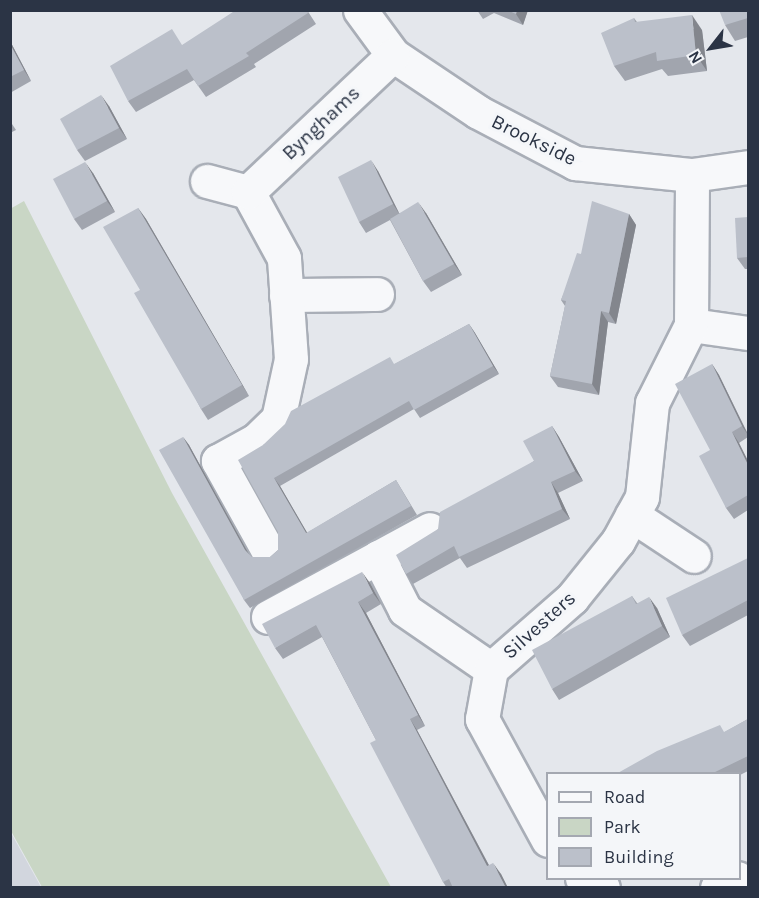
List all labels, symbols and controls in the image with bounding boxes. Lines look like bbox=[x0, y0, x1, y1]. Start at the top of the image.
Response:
north arrow bbox=[681, 18, 741, 78]
text: N bbox=[684, 48, 706, 67]
street label: Bynghams bbox=[277, 81, 365, 165]
street label: Brookside bbox=[488, 109, 580, 171]
street label: Silvesters bbox=[498, 586, 580, 664]
legend bbox=[546, 772, 741, 880]
text: Road bbox=[604, 786, 645, 808]
text: Park bbox=[604, 816, 641, 838]
text: Building bbox=[604, 846, 674, 868]

